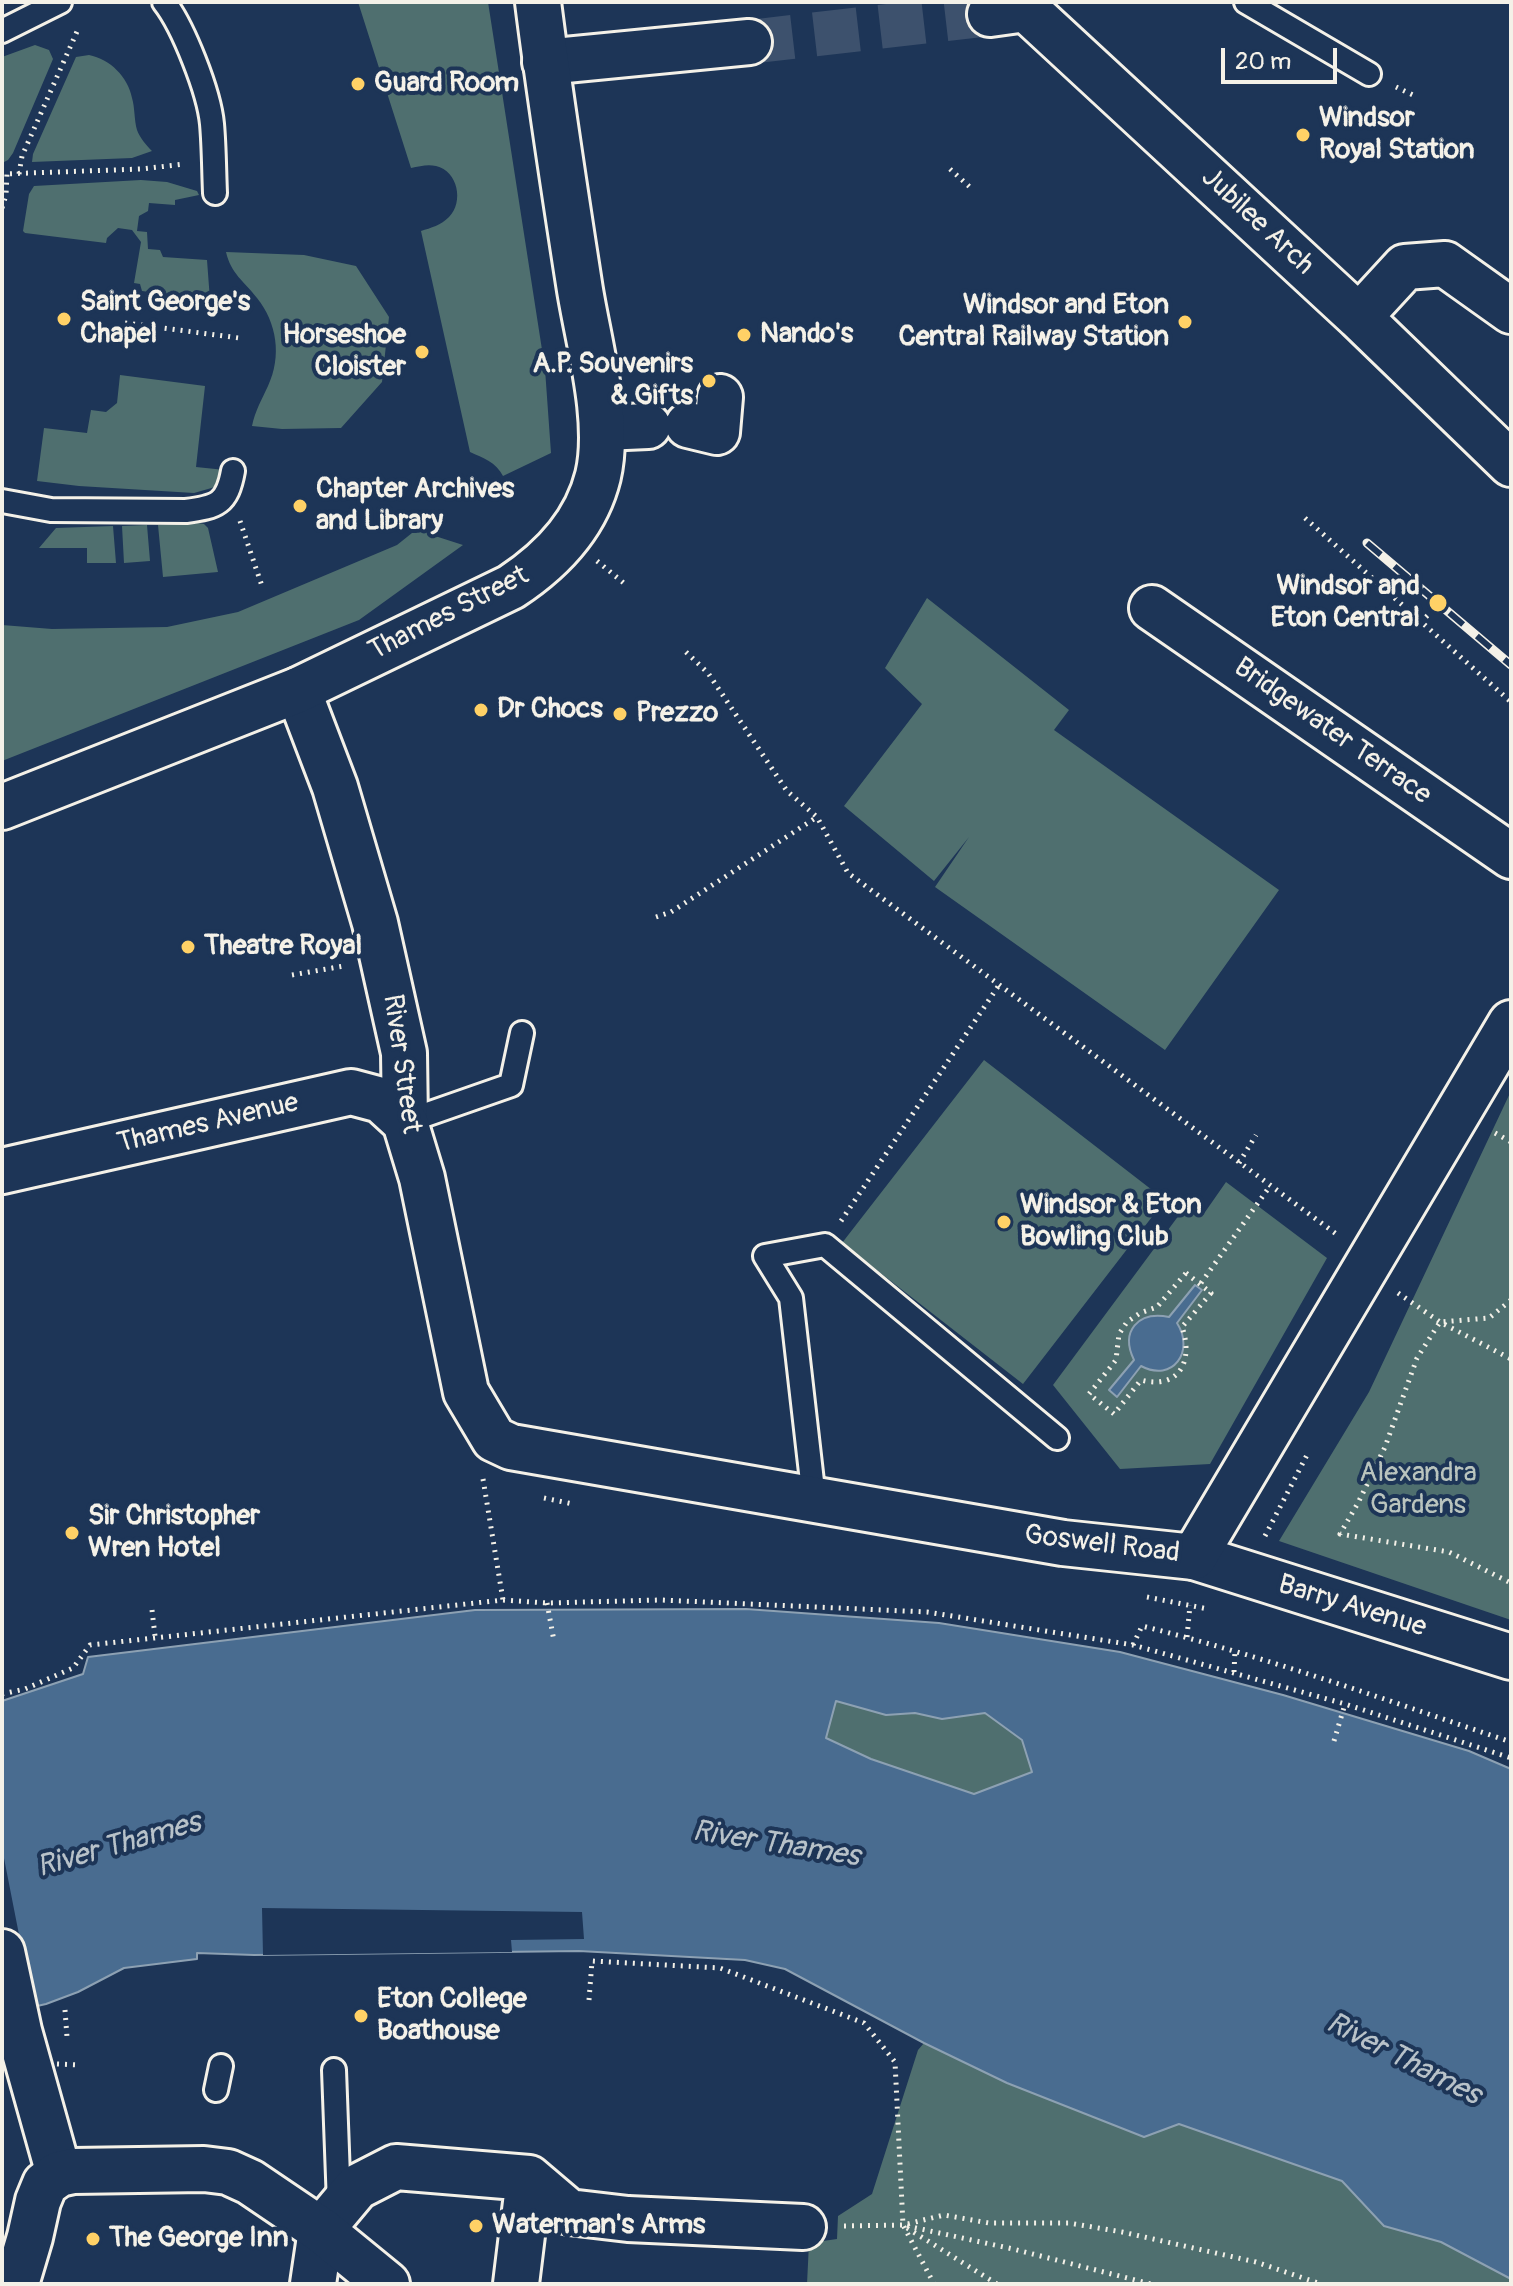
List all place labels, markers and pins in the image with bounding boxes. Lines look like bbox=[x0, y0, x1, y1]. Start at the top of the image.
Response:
place label: Guard Room bbox=[374, 67, 519, 101]
marker: Guard Room bbox=[349, 75, 367, 93]
place label: Windsor Royal Station bbox=[1319, 102, 1475, 168]
marker: Windsor Royal Station bbox=[1294, 126, 1312, 144]
place label: Saint George's Chapel bbox=[80, 286, 250, 352]
place label: Windsor and Eton Central Railway Station bbox=[898, 289, 1169, 355]
marker: Saint George's Chapel bbox=[55, 310, 73, 328]
marker: Windsor and Eton Central Railway Station bbox=[1176, 313, 1194, 331]
place label: Nando's bbox=[760, 318, 853, 352]
place label: Horseshoe Cloister bbox=[282, 319, 406, 385]
marker: Nando's bbox=[735, 326, 753, 344]
marker: Horseshoe Cloister bbox=[413, 343, 431, 361]
place label: A.P. Souvenirs & Gifts bbox=[533, 348, 693, 414]
marker: A.P. Souvenirs & Gifts bbox=[700, 372, 718, 390]
place label: Chapter Archives and Library bbox=[316, 473, 514, 539]
marker: Chapter Archives and Library bbox=[291, 497, 309, 515]
place label: Windsor and Eton Central bbox=[1270, 570, 1420, 636]
marker: Windsor and Eton Central bbox=[1427, 592, 1449, 614]
place label: Dr Chocs bbox=[497, 693, 603, 727]
place label: Prezzo bbox=[636, 697, 718, 731]
marker: Dr Chocs bbox=[472, 701, 490, 719]
marker: Prezzo bbox=[611, 705, 629, 723]
place label: Theatre Royal bbox=[204, 930, 362, 964]
marker: Theatre Royal bbox=[179, 938, 197, 956]
place label: Windsor & Eton Bowling Club bbox=[1020, 1189, 1202, 1255]
marker: Windsor & Eton Bowling Club bbox=[995, 1213, 1013, 1231]
place label: Sir Christopher Wren Hotel bbox=[88, 1500, 260, 1566]
marker: Sir Christopher Wren Hotel bbox=[63, 1524, 81, 1542]
place label: Eton College Boathouse bbox=[377, 1983, 527, 2049]
marker: Eton College Boathouse bbox=[352, 2007, 370, 2025]
place label: Waterman's Arms bbox=[492, 2209, 705, 2243]
marker: Waterman's Arms bbox=[467, 2217, 485, 2235]
place label: The George Inn bbox=[109, 2222, 289, 2256]
marker: The George Inn bbox=[84, 2230, 102, 2248]

